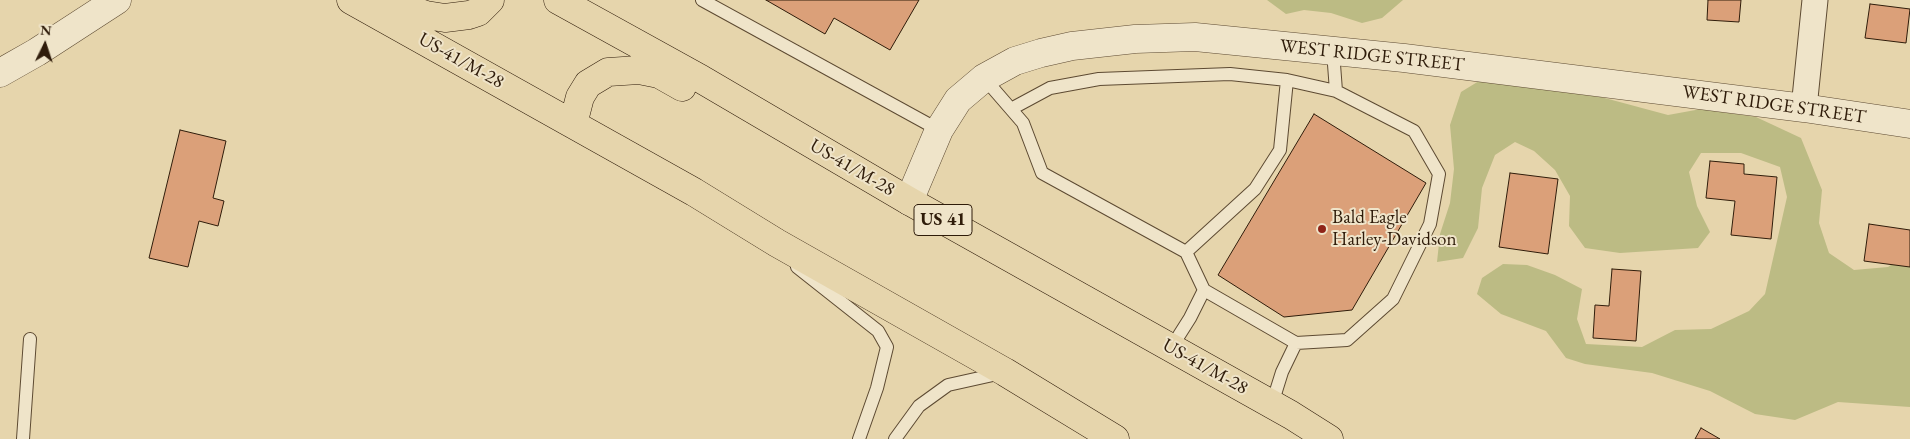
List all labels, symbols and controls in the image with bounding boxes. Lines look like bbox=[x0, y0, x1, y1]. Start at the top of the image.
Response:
north arrow bbox=[20, 20, 70, 70]
text: N bbox=[40, 21, 52, 39]
street label: US-41/M-28 bbox=[414, 28, 508, 94]
street label: WEST RIDGE STREET bbox=[1279, 35, 1465, 77]
street label: WEST RIDGE STREET bbox=[1681, 81, 1867, 129]
street label: US-41/M-28 bbox=[805, 135, 899, 201]
road number: US 41 bbox=[914, 204, 972, 236]
place label: Bald Eagle Harley-Davidson bbox=[1332, 207, 1457, 251]
marker: Bald Eagle Harley-Davidson bbox=[1316, 223, 1328, 235]
street label: US-41/M-28 bbox=[1158, 334, 1252, 400]

